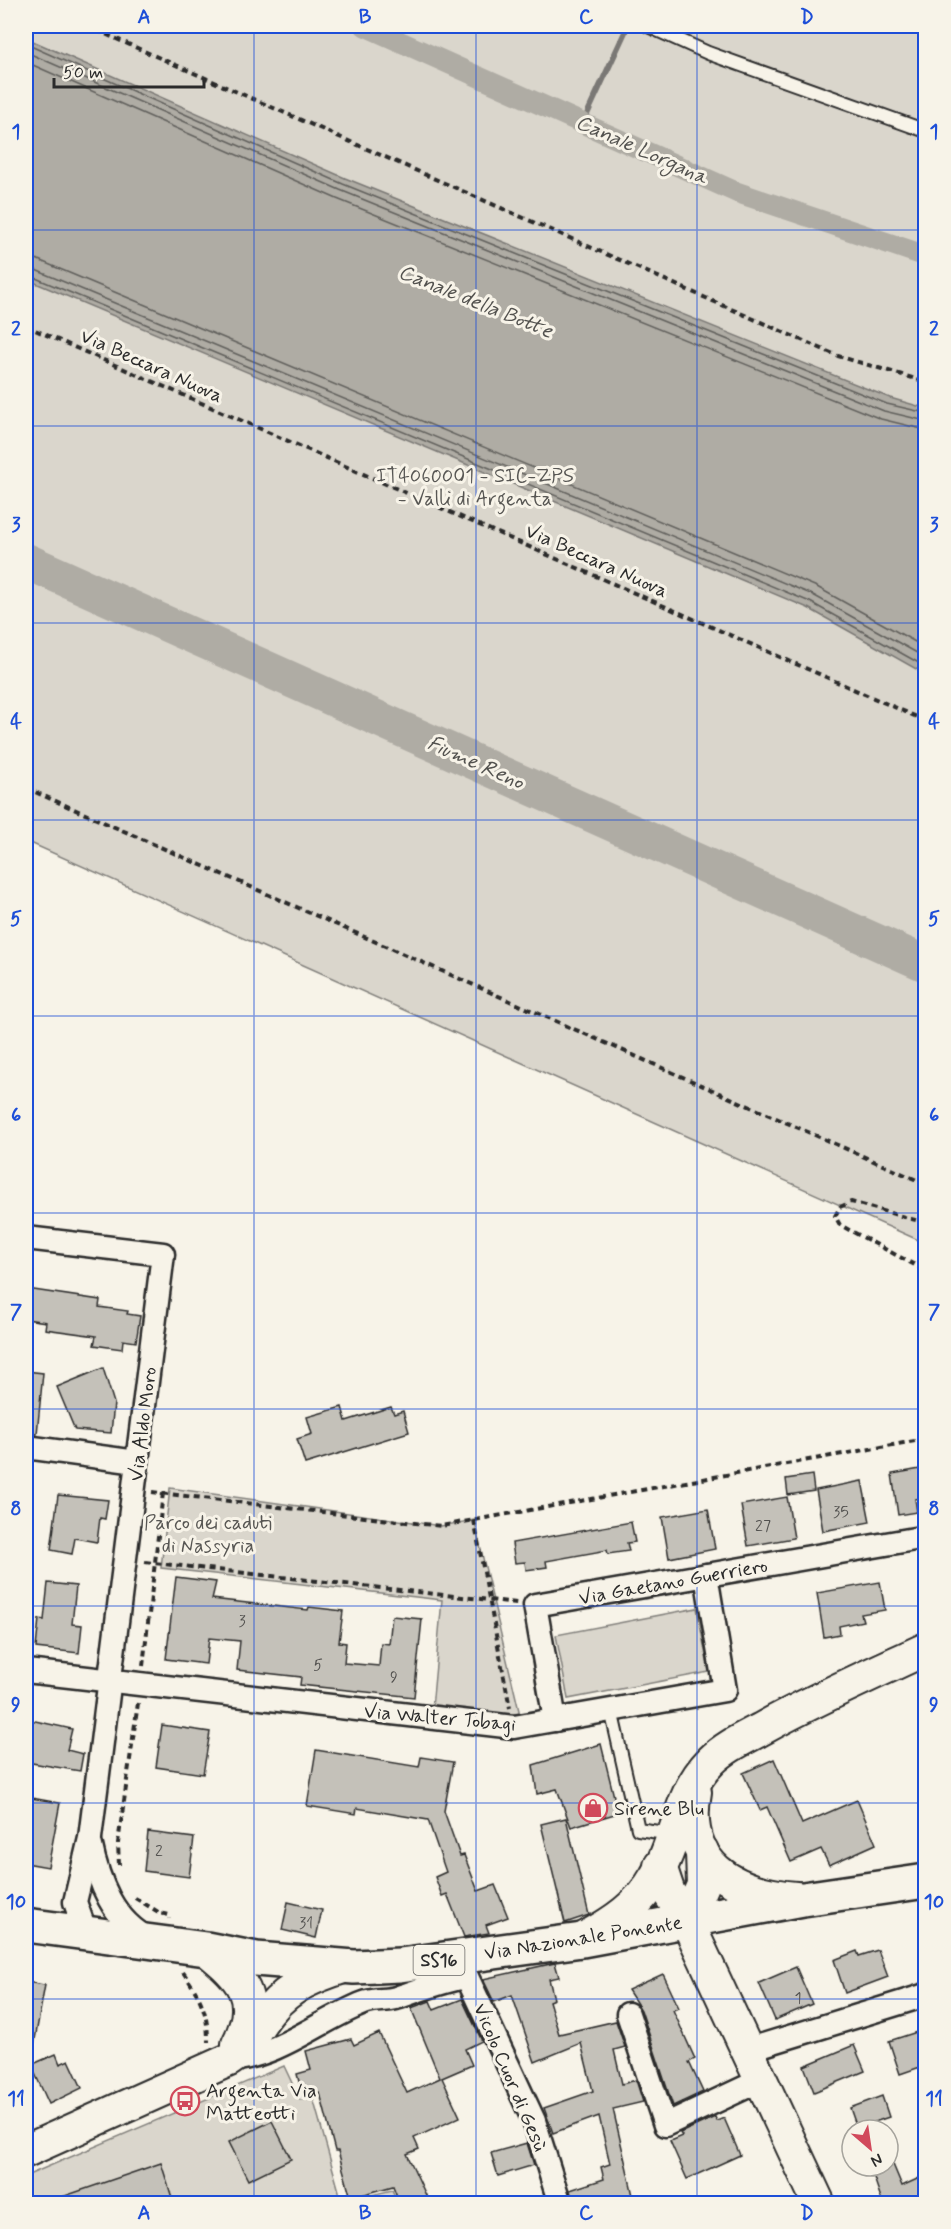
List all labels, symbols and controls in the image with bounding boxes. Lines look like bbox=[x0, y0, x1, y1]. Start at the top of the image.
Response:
text: A bbox=[137, 4, 151, 31]
text: B bbox=[359, 4, 372, 31]
text: C bbox=[579, 4, 594, 31]
text: D bbox=[800, 4, 814, 31]
scale bar bbox=[54, 51, 204, 89]
text: 50 m bbox=[63, 61, 103, 85]
water label: Canale Lorgana bbox=[571, 108, 713, 194]
text: 1 bbox=[12, 119, 20, 146]
text: 1 bbox=[930, 119, 938, 146]
water label: Canale della Botte bbox=[394, 258, 558, 346]
text: 2 bbox=[11, 316, 21, 343]
text: 2 bbox=[929, 316, 939, 343]
street label: Via Beccara Nuova bbox=[76, 323, 227, 410]
park label: IT4060001 - SIC-ZPS - Valli di Argenta bbox=[376, 463, 574, 515]
text: 3 bbox=[11, 512, 21, 539]
text: 3 bbox=[929, 512, 939, 539]
street label: Via Beccara Nuova bbox=[521, 518, 672, 605]
text: 4 bbox=[10, 709, 22, 736]
text: 4 bbox=[928, 709, 940, 736]
water label: Fiume Reno bbox=[423, 729, 530, 797]
text: 5 bbox=[10, 906, 22, 933]
text: 5 bbox=[928, 906, 940, 933]
text: 6 bbox=[11, 1102, 21, 1129]
text: 6 bbox=[929, 1102, 939, 1129]
text: 7 bbox=[10, 1299, 22, 1326]
text: 7 bbox=[928, 1299, 940, 1326]
street label: Via Aldo Moro bbox=[123, 1365, 164, 1483]
text: 8 bbox=[10, 1496, 22, 1523]
text: 8 bbox=[928, 1496, 940, 1523]
house number: 35 bbox=[833, 1502, 849, 1523]
park label: Parco dei caduti di Nassyria bbox=[144, 1510, 272, 1560]
house number: 27 bbox=[755, 1516, 771, 1537]
street label: Via Gaetano Guerriero bbox=[577, 1553, 770, 1612]
house number: 3 bbox=[238, 1611, 246, 1632]
house number: 5 bbox=[313, 1655, 323, 1676]
house number: 9 bbox=[390, 1667, 398, 1688]
text: 9 bbox=[11, 1692, 21, 1719]
text: 9 bbox=[929, 1692, 939, 1719]
street label: Via Walter Tobagi bbox=[363, 1698, 517, 1739]
shop icon: Sirene Blu bbox=[577, 1792, 609, 1824]
place label: Sirene Blu bbox=[614, 1796, 704, 1823]
house number: 2 bbox=[155, 1841, 163, 1862]
text: 10 bbox=[6, 1889, 26, 1916]
text: 10 bbox=[924, 1889, 944, 1916]
street label: Via Nazionale Ponente bbox=[482, 1909, 684, 1967]
house number: 31 bbox=[299, 1913, 313, 1934]
road number: SS16 bbox=[414, 1945, 464, 1975]
house number: 1 bbox=[794, 1988, 802, 2009]
street label: Vicolo Cuor di Gesù bbox=[466, 1999, 553, 2156]
place label: Argenta Via Matteotti bbox=[206, 2078, 317, 2128]
bus stop icon: Argenta Via Matteotti bbox=[169, 2085, 201, 2117]
text: 11 bbox=[7, 2086, 25, 2113]
text: 11 bbox=[925, 2086, 943, 2113]
north arrow bbox=[840, 2118, 900, 2178]
text: N bbox=[867, 2148, 886, 2172]
text: A bbox=[137, 2200, 151, 2227]
text: B bbox=[359, 2200, 372, 2227]
text: C bbox=[579, 2200, 594, 2227]
text: D bbox=[800, 2200, 814, 2227]

